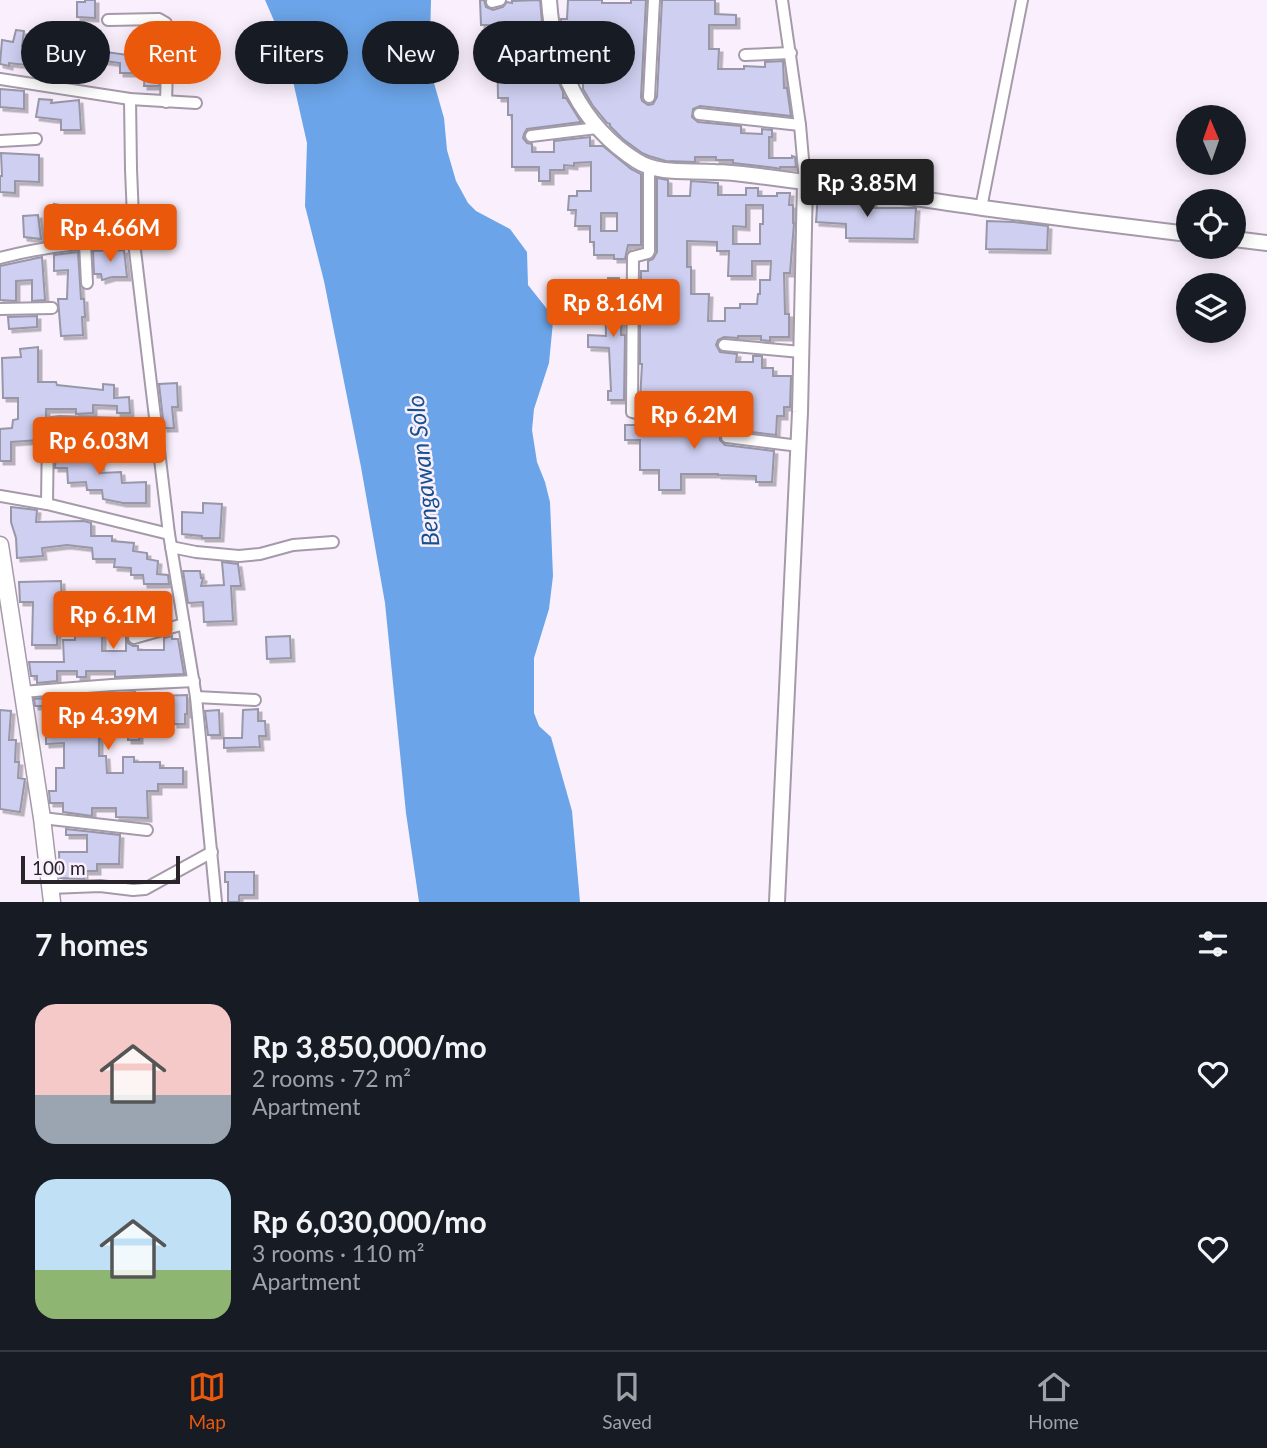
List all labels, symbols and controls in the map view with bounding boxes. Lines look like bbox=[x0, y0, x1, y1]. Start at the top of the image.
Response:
chip: Buy bbox=[21, 21, 110, 84]
chip: Rent bbox=[124, 21, 221, 84]
chip: Filters bbox=[235, 21, 348, 84]
chip: New bbox=[362, 21, 459, 84]
chip: Apartment bbox=[473, 21, 635, 84]
north arrow bbox=[1176, 105, 1246, 175]
map controls bbox=[1176, 105, 1246, 343]
pin: Rp 3.85M bbox=[795, 160, 939, 219]
text: Rp 3.85M bbox=[817, 168, 917, 196]
button: locate bbox=[1176, 189, 1246, 259]
pin: Rp 4.66M bbox=[38, 204, 182, 264]
text: Rp 4.66M bbox=[60, 213, 160, 241]
button: layers bbox=[1176, 273, 1246, 343]
pin: Rp 8.16M bbox=[541, 280, 685, 339]
text: Rp 8.16M bbox=[563, 288, 663, 316]
pin: Rp 6.2M bbox=[629, 392, 759, 451]
water label: Bengawan Solo bbox=[400, 394, 444, 548]
text: Rp 6.2M bbox=[650, 400, 738, 428]
pin: Rp 6.03M bbox=[27, 418, 171, 477]
text: Rp 6.03M bbox=[49, 426, 149, 454]
pin: Rp 6.1M bbox=[48, 592, 178, 651]
text: Rp 6.1M bbox=[69, 600, 157, 628]
pin: Rp 4.39M bbox=[36, 692, 180, 752]
text: Rp 4.39M bbox=[58, 701, 158, 729]
scale bar bbox=[21, 853, 180, 885]
text: 100 m bbox=[32, 856, 86, 879]
icon: filters bbox=[1194, 925, 1232, 963]
text: 7 homes bbox=[35, 926, 148, 962]
text: Rp 3,850,000/mo bbox=[252, 1028, 487, 1064]
icon: home bbox=[91, 1032, 175, 1116]
icon: heart bbox=[1194, 1055, 1232, 1093]
text: 2 rooms · 72 m² bbox=[252, 1064, 411, 1092]
text: Apartment bbox=[252, 1092, 360, 1120]
text: Rp 6,030,000/mo bbox=[252, 1203, 487, 1239]
icon: home bbox=[91, 1207, 175, 1291]
icon: heart bbox=[1194, 1230, 1232, 1268]
text: 3 rooms · 110 m² bbox=[252, 1239, 424, 1267]
text: Apartment bbox=[252, 1267, 360, 1295]
tab: Map bbox=[188, 1368, 226, 1433]
tab: Saved bbox=[602, 1368, 652, 1433]
tab: Home bbox=[1028, 1368, 1079, 1433]

